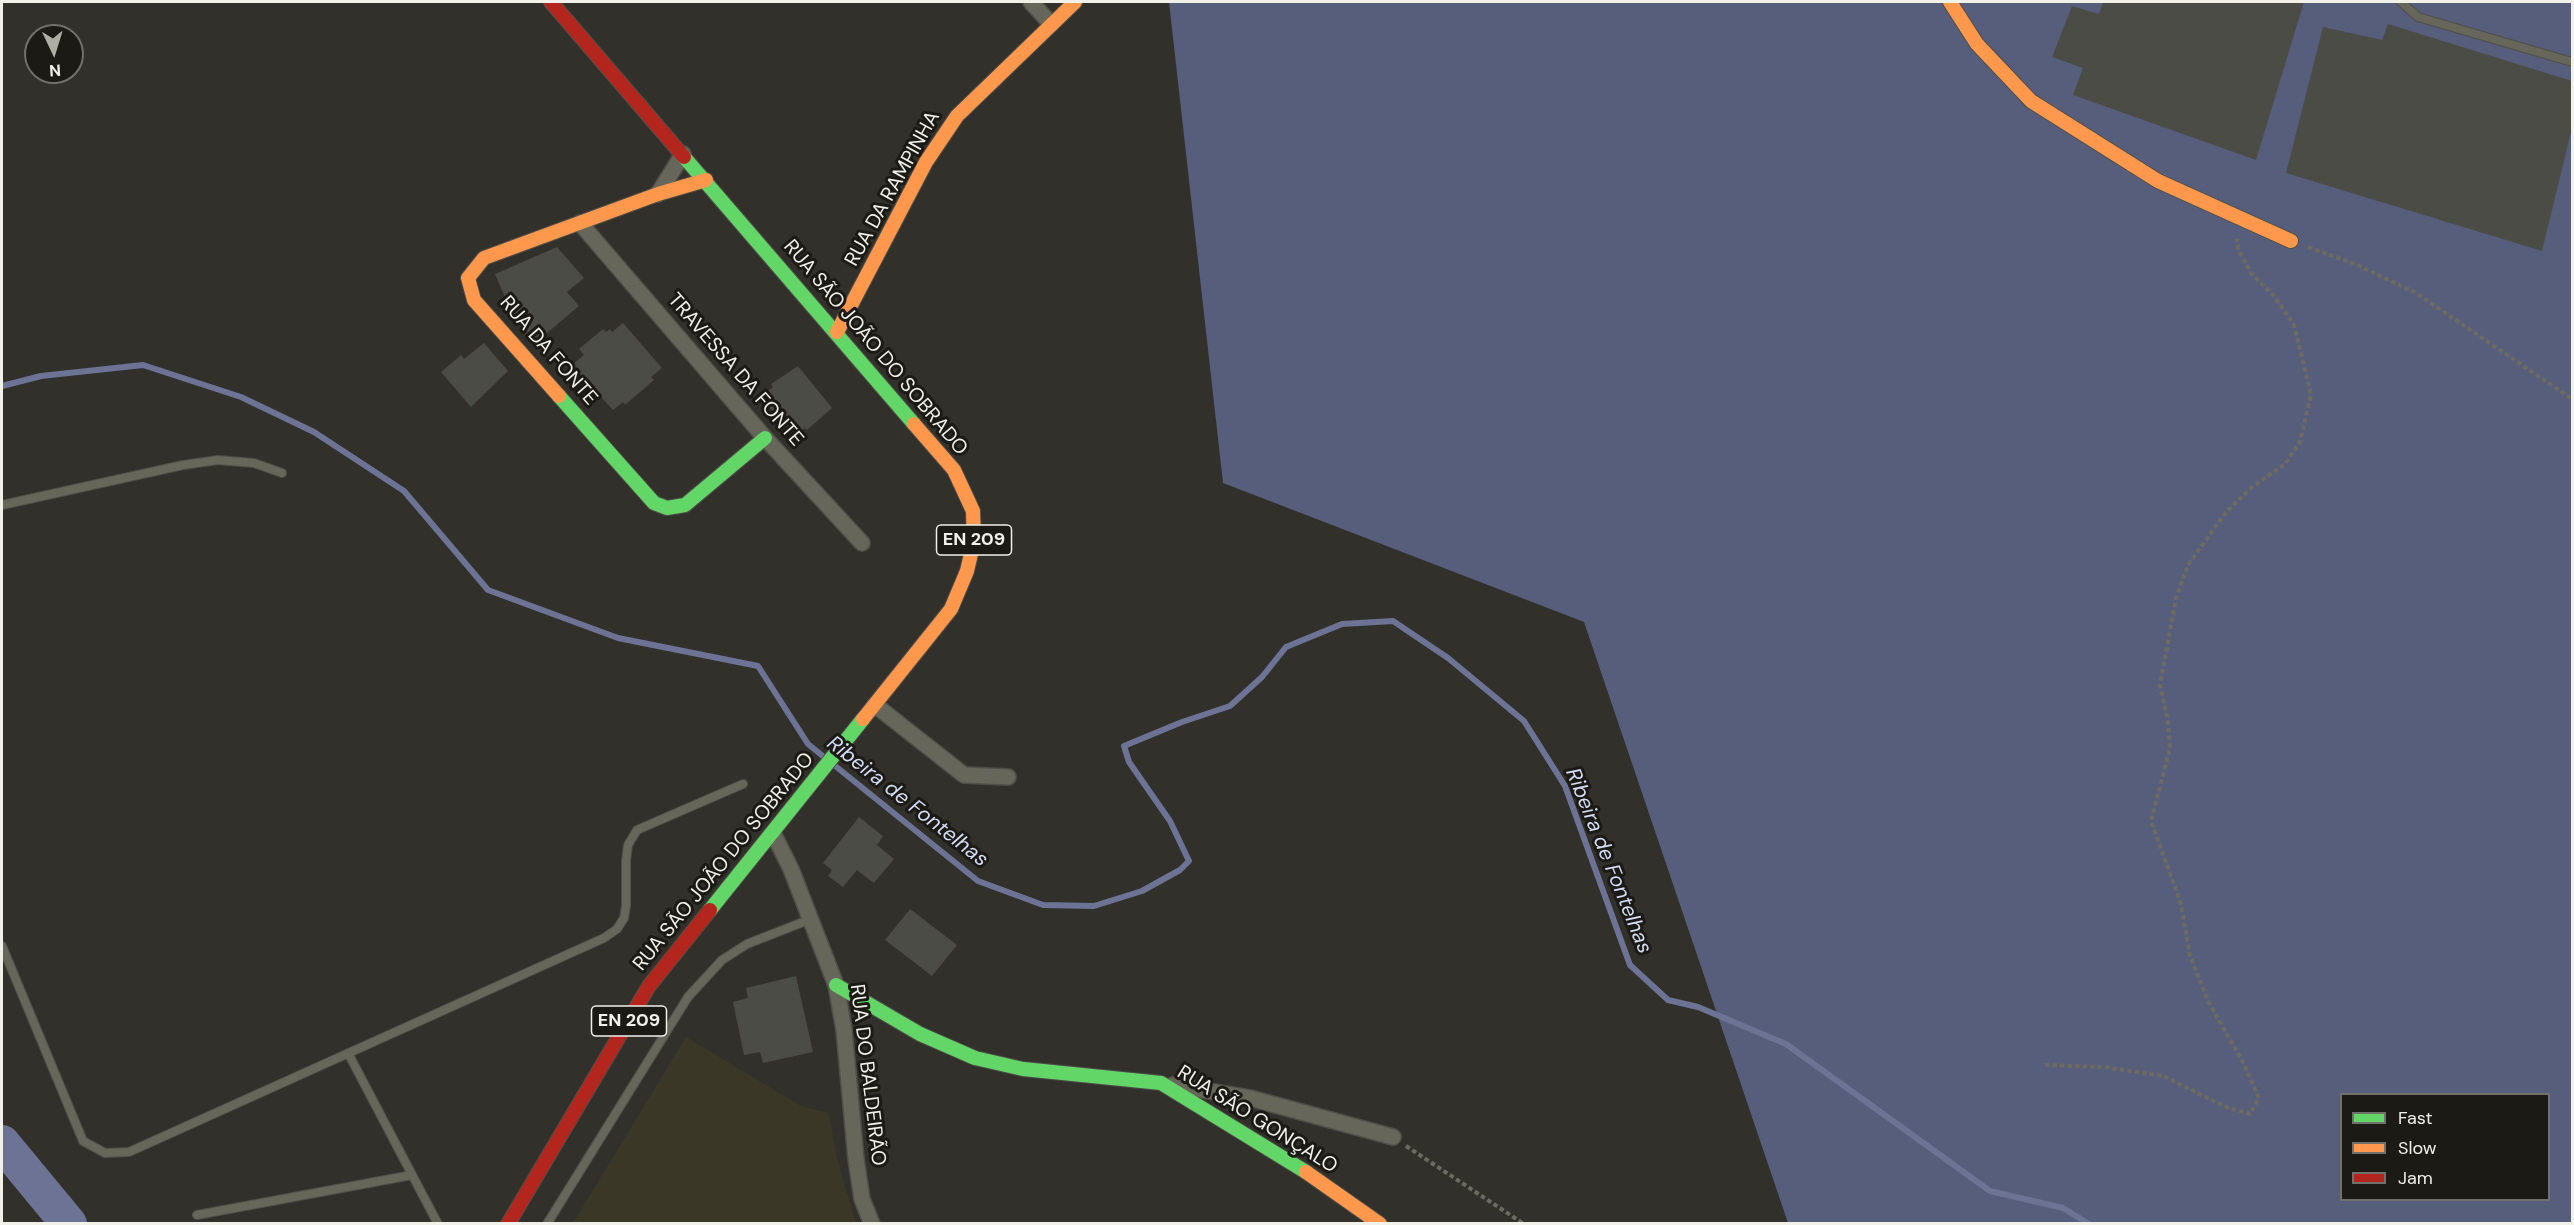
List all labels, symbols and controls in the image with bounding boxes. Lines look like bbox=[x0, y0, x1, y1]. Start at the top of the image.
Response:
north arrow bbox=[24, 24, 84, 84]
text: N bbox=[49, 60, 62, 81]
street label: RUA DA RAMPINHA bbox=[840, 107, 946, 271]
street label: RUA SÃO JOÃO DO SOBRADO bbox=[778, 235, 972, 461]
street label: TRAVESSA DA FONTE bbox=[662, 289, 808, 451]
street label: RUA DA FONTE bbox=[494, 291, 602, 411]
road number: EN 209 bbox=[936, 525, 1012, 555]
water label: Ribeira de Fontelhas bbox=[821, 731, 993, 873]
street label: RUA SÃO JOÃO DO SOBRADO bbox=[629, 748, 819, 976]
water label: Ribeira de Fontelhas bbox=[1559, 765, 1657, 957]
street label: RUA DO BALDEIRÃO bbox=[844, 983, 890, 1167]
road number: EN 209 bbox=[592, 1006, 666, 1036]
street label: RUA SÃO GONÇALO bbox=[1172, 1061, 1342, 1179]
legend bbox=[2340, 1093, 2550, 1201]
text: Fast bbox=[2398, 1106, 2433, 1130]
text: Slow bbox=[2398, 1136, 2437, 1160]
text: Jam bbox=[2398, 1166, 2433, 1190]

